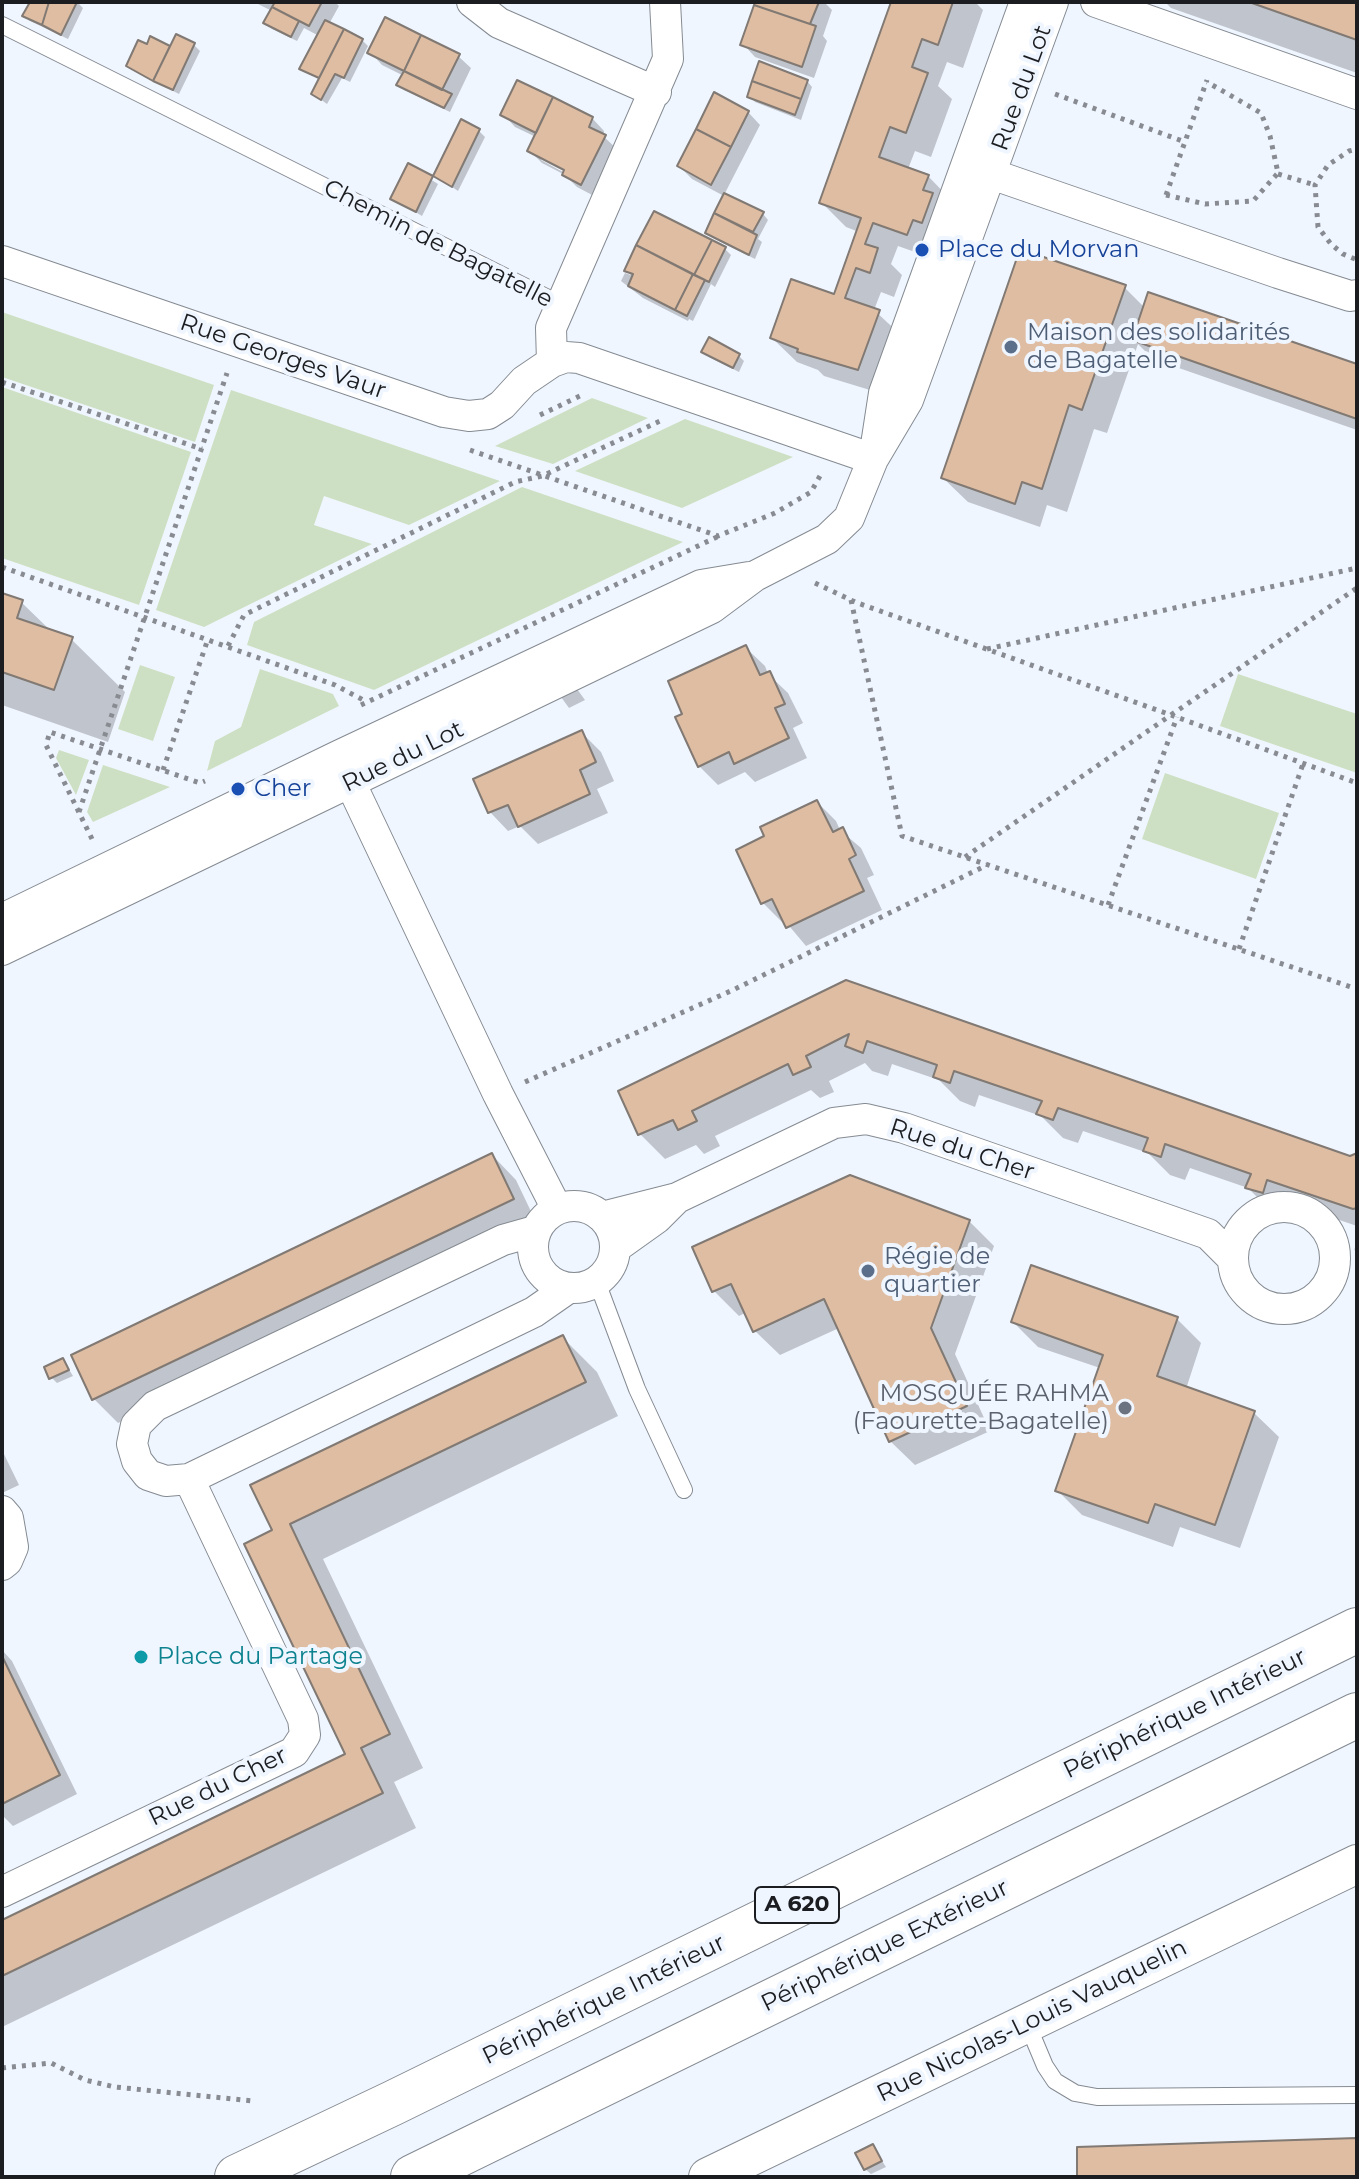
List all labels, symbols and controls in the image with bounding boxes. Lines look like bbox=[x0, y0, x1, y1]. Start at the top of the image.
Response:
street label: Rue du Lot bbox=[986, 21, 1058, 155]
street label: Chemin de Bagatelle bbox=[319, 174, 557, 314]
place label: Place du Morvan bbox=[938, 236, 1139, 264]
marker: Place du Morvan bbox=[913, 241, 931, 259]
street label: Rue Georges Vaur bbox=[176, 308, 390, 406]
place label: Maison des solidarités de Bagatelle bbox=[1027, 319, 1290, 375]
marker: Maison des solidarités de Bagatelle bbox=[1002, 338, 1020, 356]
street label: Rue du Lot bbox=[338, 715, 468, 799]
place label: Cher bbox=[254, 775, 311, 803]
marker: Cher bbox=[229, 780, 247, 798]
street label: Rue du Cher bbox=[886, 1113, 1038, 1187]
place label: Régie de quartier bbox=[884, 1243, 990, 1299]
marker: Régie de quartier bbox=[859, 1262, 877, 1280]
place label: MOSQUÉE RAHMA (Faourette-Bagatelle) bbox=[853, 1380, 1109, 1436]
marker: MOSQUÉE RAHMA (Faourette-Bagatelle) bbox=[1116, 1399, 1134, 1417]
place label: Place du Partage bbox=[157, 1643, 363, 1671]
street label: Périphérique Intérieur bbox=[1059, 1643, 1311, 1785]
marker: Place du Partage bbox=[132, 1648, 150, 1666]
street label: Rue du Cher bbox=[144, 1741, 292, 1833]
street label: Périphérique Extérieur bbox=[757, 1873, 1013, 2019]
road number: A 620 bbox=[755, 1887, 839, 1923]
street label: Périphérique Intérieur bbox=[478, 1929, 730, 2071]
street label: Rue Nicolas-Louis Vauquelin bbox=[872, 1933, 1192, 2109]

